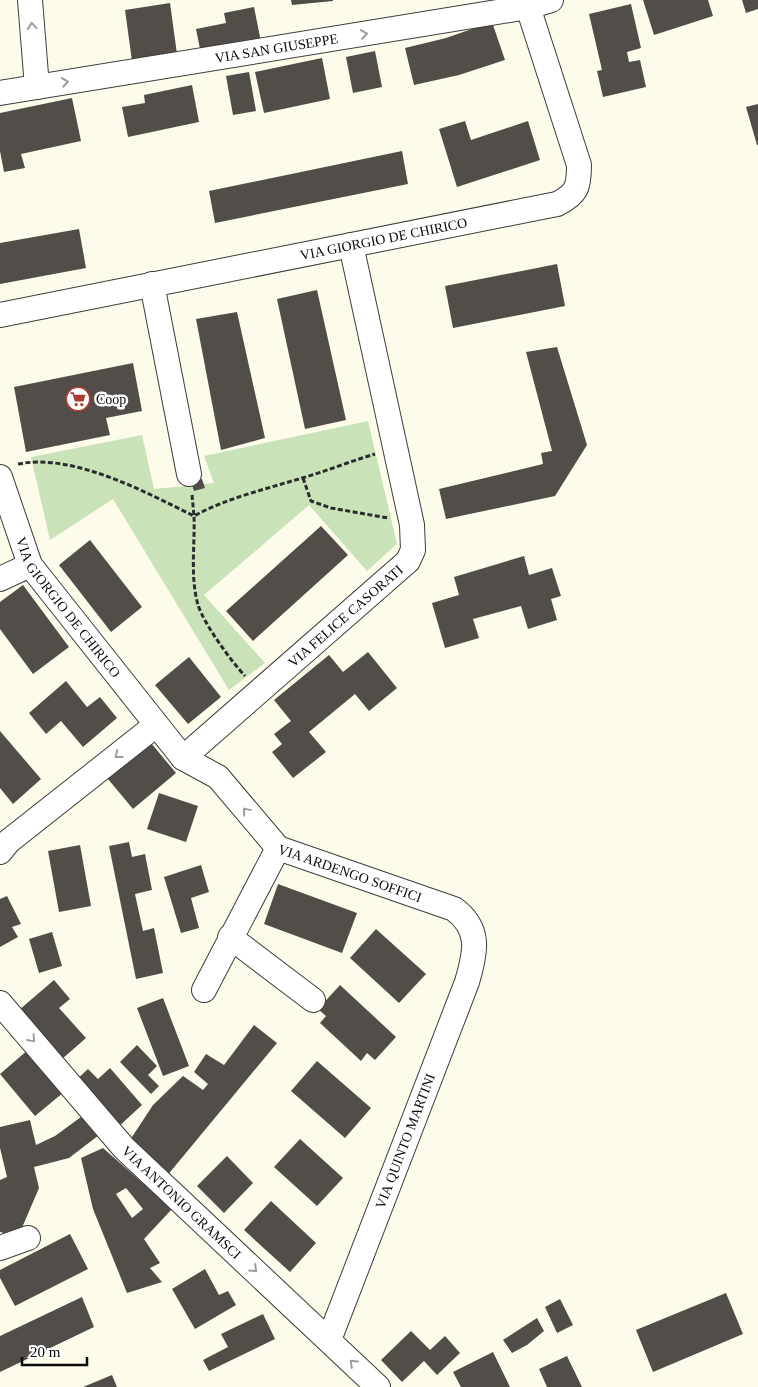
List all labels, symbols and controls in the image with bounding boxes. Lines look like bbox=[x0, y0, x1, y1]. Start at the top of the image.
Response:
one-way arrow bbox=[26, 22, 37, 30]
one-way arrow bbox=[360, 29, 368, 39]
street label: VIA SAN GIUSEPPE bbox=[214, 31, 339, 66]
one-way arrow bbox=[61, 78, 70, 88]
street label: VIA GIORGIO DE CHIRICO bbox=[299, 215, 468, 263]
supermarket icon: Coop bbox=[65, 386, 91, 412]
place label: Coop bbox=[96, 392, 126, 407]
street label: VIA GIORGIO DE CHIRICO bbox=[13, 535, 123, 681]
street label: VIA FELICE CASORATI bbox=[285, 562, 406, 670]
one-way arrow bbox=[114, 749, 124, 758]
one-way arrow bbox=[243, 807, 252, 816]
street label: VIA ARDENGO SOFFICI bbox=[276, 842, 424, 905]
one-way arrow bbox=[26, 1034, 35, 1043]
street label: VIA QUINTO MARTINI bbox=[373, 1071, 438, 1211]
street label: VIA ANTONIO GRAMSCI bbox=[119, 1143, 244, 1262]
one-way arrow bbox=[248, 1263, 257, 1272]
scale bar bbox=[22, 1334, 88, 1366]
text: 20 m bbox=[30, 1344, 61, 1360]
one-way arrow bbox=[350, 1360, 359, 1369]

